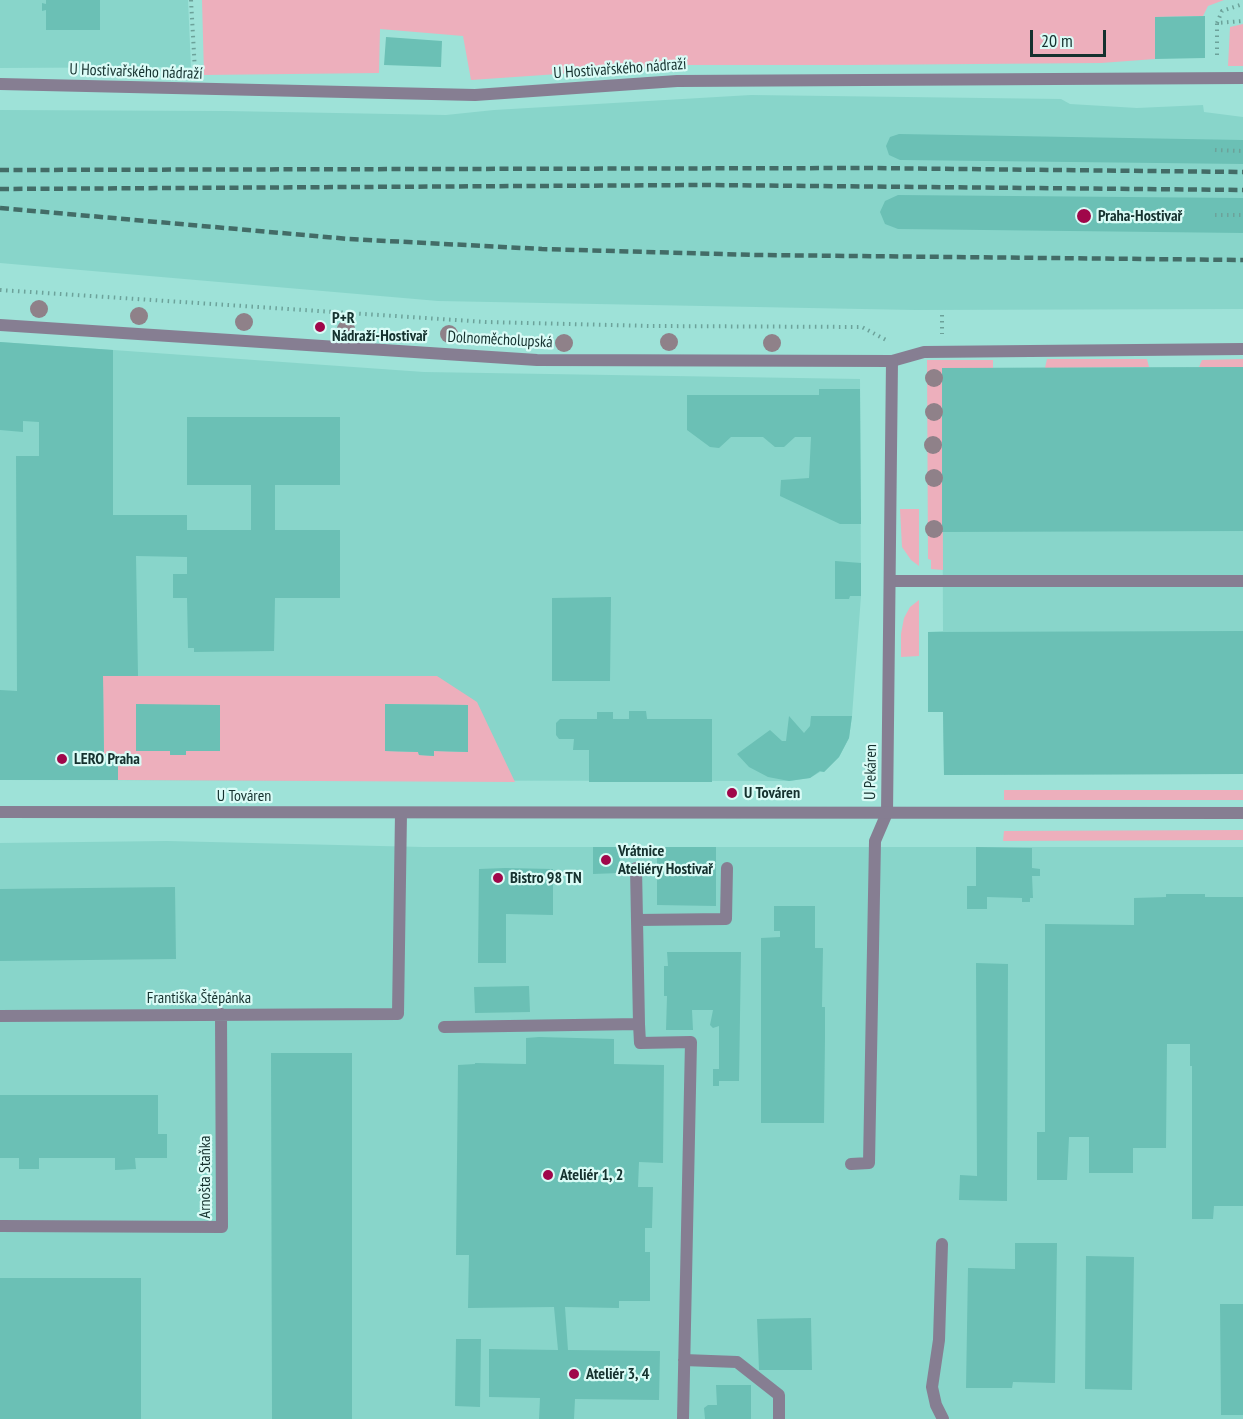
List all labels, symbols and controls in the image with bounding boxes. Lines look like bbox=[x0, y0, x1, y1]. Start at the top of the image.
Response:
scale bar bbox=[1033, 18, 1110, 56]
text: 20 m bbox=[1041, 29, 1073, 52]
street label: U Hostivařského nádraží bbox=[553, 55, 687, 83]
street label: U Hostivařského nádraží bbox=[69, 60, 203, 84]
place label: Praha-Hostivař bbox=[1098, 206, 1182, 226]
marker: Praha-Hostivař bbox=[1075, 207, 1093, 225]
place label: P+R Nádraží-Hostivař bbox=[332, 308, 427, 346]
marker: P+R Nádraží-Hostivař bbox=[313, 320, 327, 334]
street label: Dolnoměcholupská bbox=[447, 328, 553, 352]
street label: U Pekáren bbox=[861, 744, 881, 800]
place label: LERO Praha bbox=[74, 749, 140, 769]
marker: LERO Praha bbox=[55, 752, 69, 766]
place label: U Továren bbox=[744, 783, 800, 803]
street label: U Továren bbox=[217, 786, 271, 806]
marker: U Továren bbox=[725, 786, 739, 800]
place label: Vrátnice Ateliéry Hostivař bbox=[618, 841, 713, 879]
marker: Vrátnice Ateliéry Hostivař bbox=[599, 853, 613, 867]
place label: Bistro 98 TN bbox=[510, 868, 582, 888]
marker: Bistro 98 TN bbox=[491, 871, 505, 885]
street label: Františka Štěpánka bbox=[147, 988, 251, 1008]
street label: Arnošta Staňka bbox=[195, 1136, 215, 1218]
place label: Ateliér 1, 2 bbox=[560, 1165, 623, 1185]
marker: Ateliér 1, 2 bbox=[541, 1168, 555, 1182]
place label: Ateliér 3, 4 bbox=[586, 1364, 649, 1384]
marker: Ateliér 3, 4 bbox=[567, 1367, 581, 1381]

